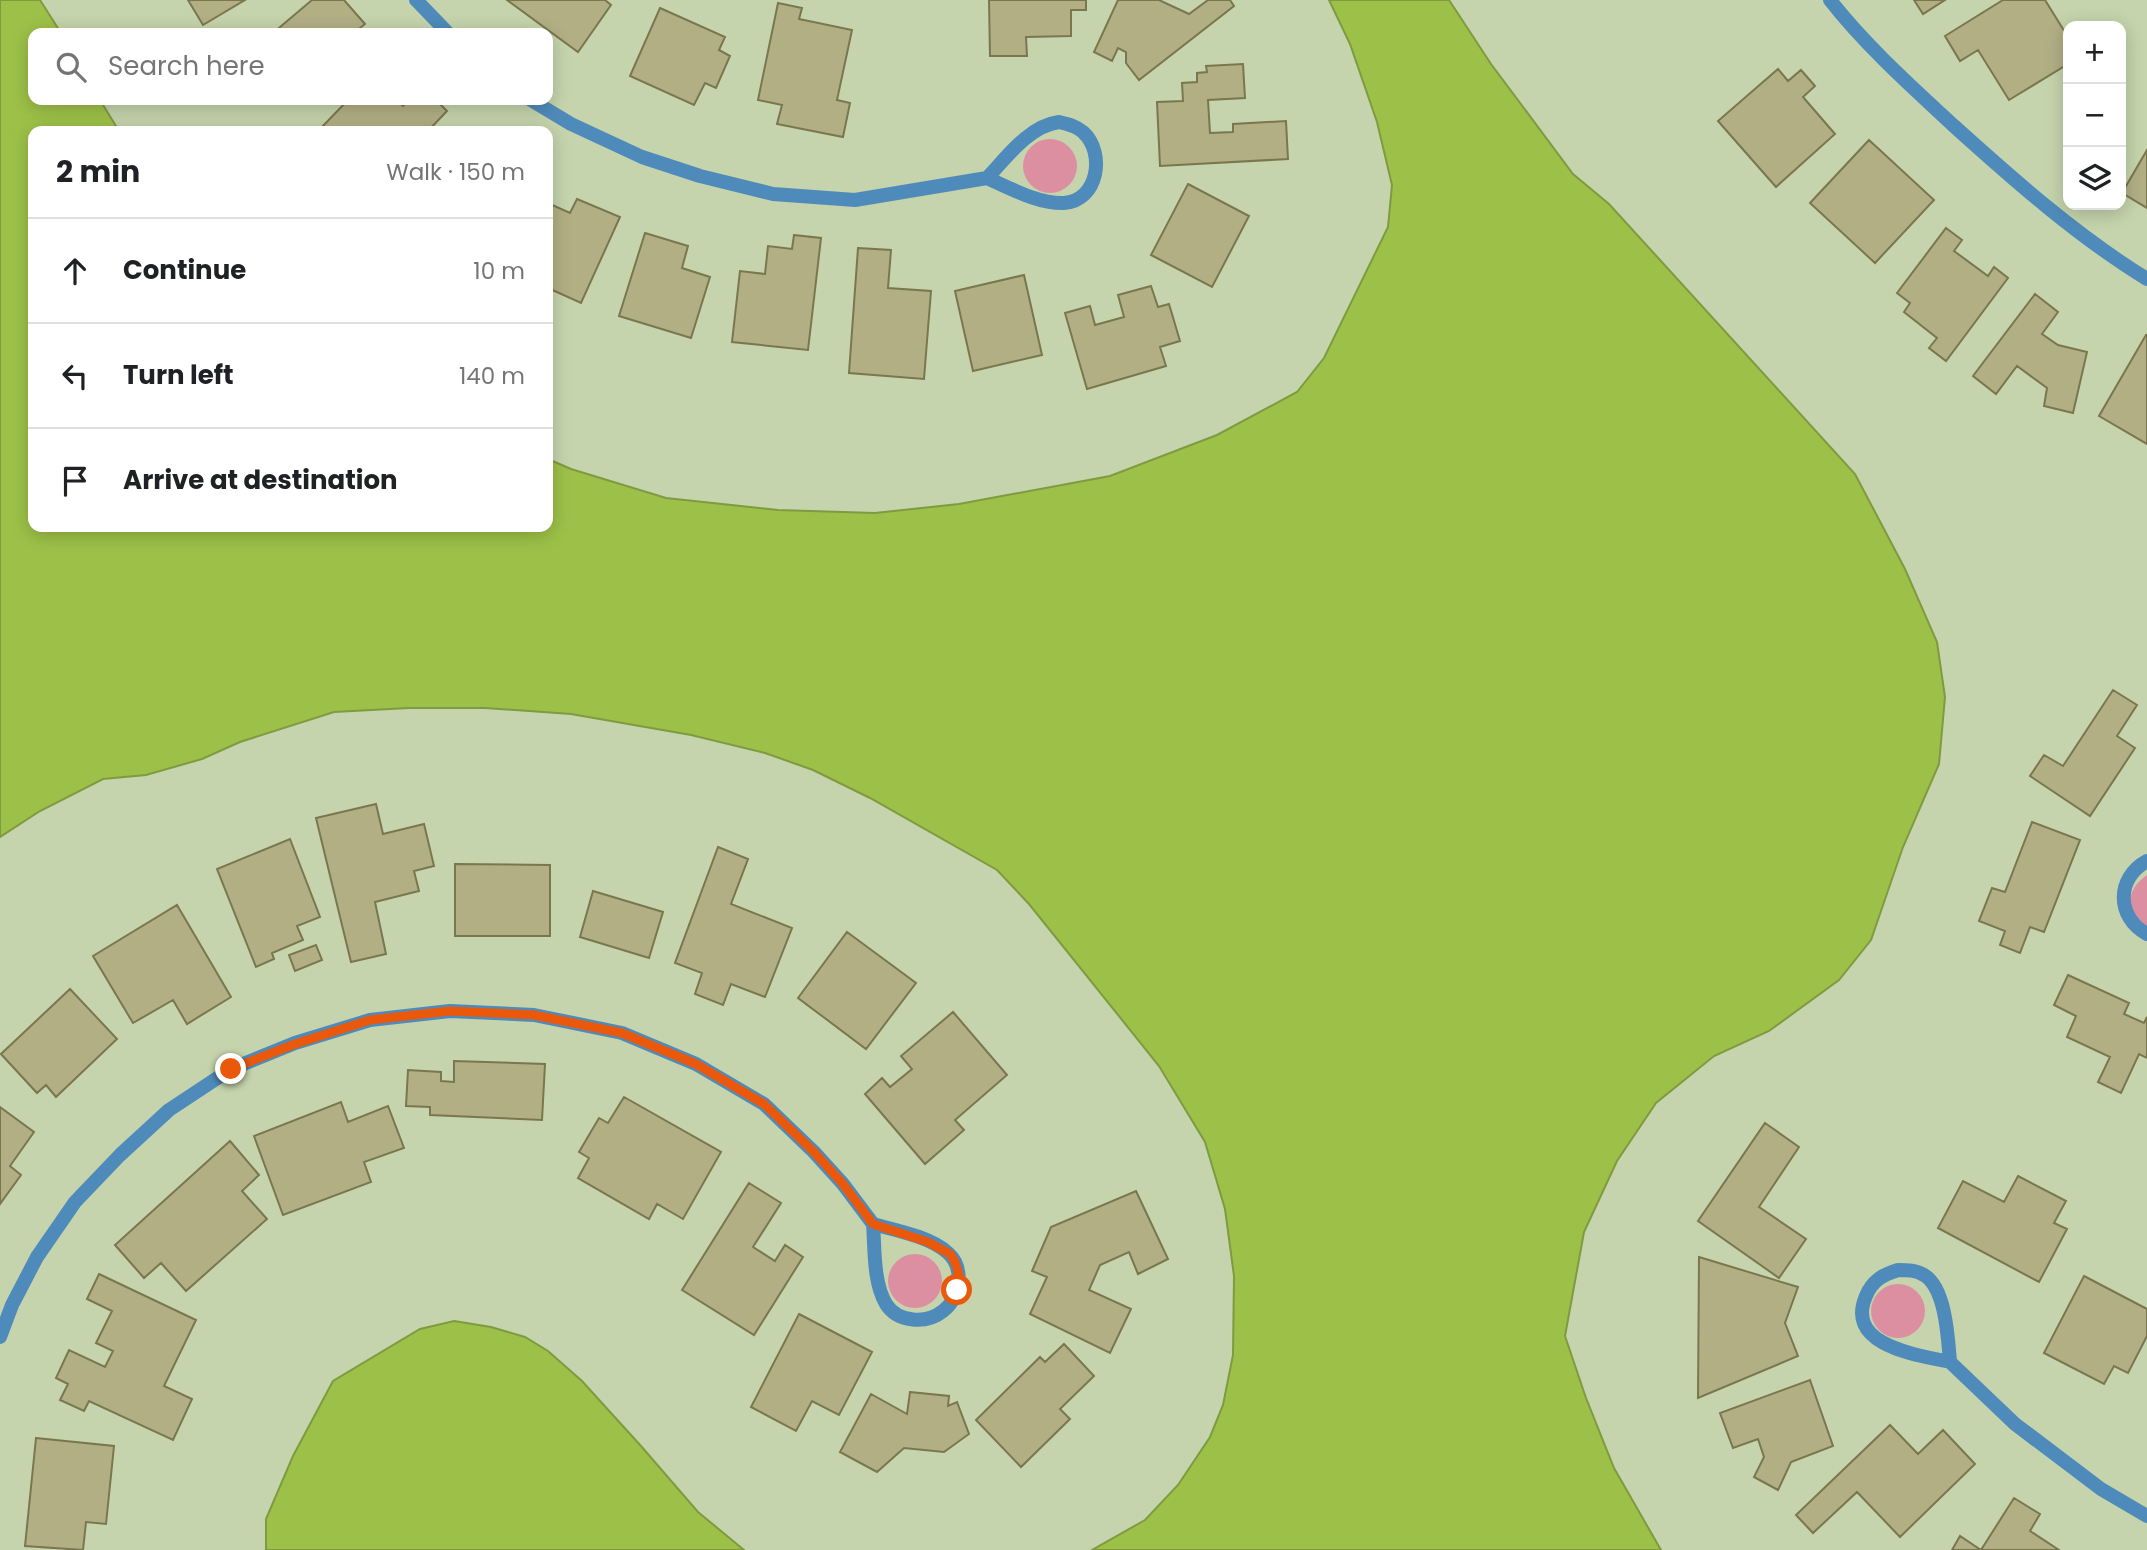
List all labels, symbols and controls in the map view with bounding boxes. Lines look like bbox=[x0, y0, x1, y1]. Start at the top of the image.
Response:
map controls bbox=[2063, 21, 2126, 210]
button: + bbox=[2063, 21, 2126, 84]
search box bbox=[28, 28, 553, 105]
icon: search bbox=[52, 48, 90, 86]
text: Search here bbox=[108, 48, 265, 84]
button: − bbox=[2063, 84, 2126, 147]
button: layers bbox=[2063, 147, 2126, 210]
text: 2 min bbox=[56, 150, 140, 193]
text: Walk · 150 m bbox=[386, 156, 525, 188]
icon: ahead bbox=[56, 252, 94, 290]
text: Continue bbox=[123, 252, 246, 288]
text: 10 m bbox=[473, 255, 525, 287]
icon: left bbox=[56, 357, 94, 395]
text: Turn left bbox=[123, 357, 234, 393]
text: 140 m bbox=[459, 360, 525, 392]
icon: arrive bbox=[56, 462, 94, 500]
text: Arrive at destination bbox=[123, 462, 398, 498]
route end bbox=[215, 1053, 246, 1084]
route start bbox=[941, 1274, 972, 1305]

